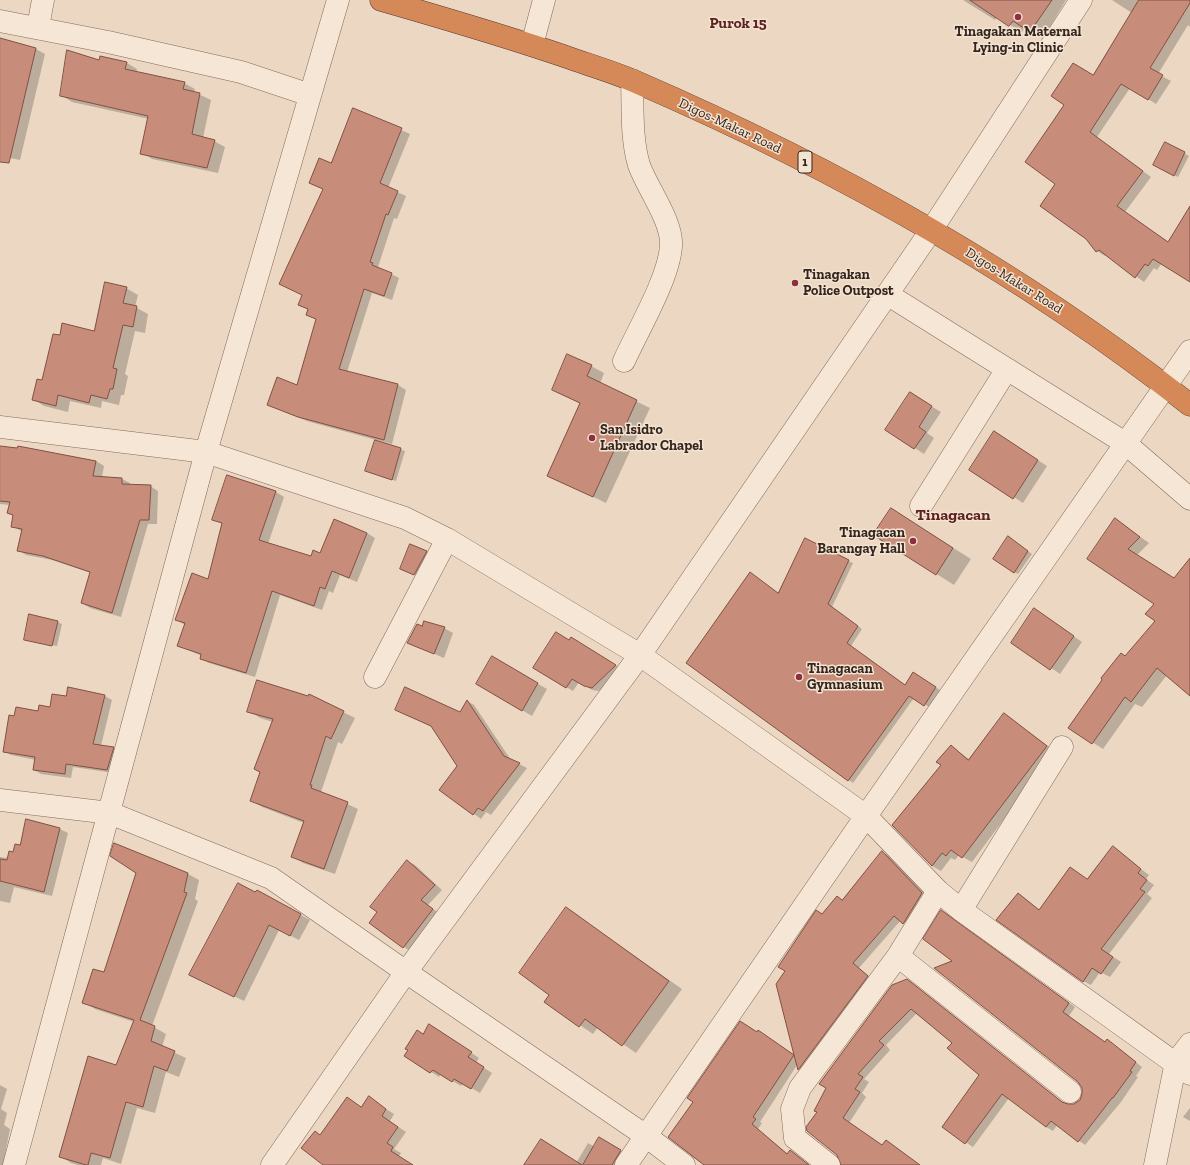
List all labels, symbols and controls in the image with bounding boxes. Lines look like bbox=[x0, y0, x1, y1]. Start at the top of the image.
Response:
marker: Tinagakan Maternal Lying-in Clinic bbox=[1013, 12, 1023, 22]
district label: Purok 15 bbox=[709, 15, 767, 33]
place label: Tinagakan Maternal Lying-in Clinic bbox=[955, 24, 1081, 56]
street label: Digos-Makar Road bbox=[676, 95, 784, 157]
road number: 1 bbox=[798, 151, 812, 173]
street label: Digos-Makar Road bbox=[962, 244, 1066, 318]
place label: Tinagakan Police Outpost bbox=[803, 267, 894, 300]
marker: Tinagakan Police Outpost bbox=[790, 278, 800, 288]
place label: San Isidro Labrador Chapel bbox=[600, 422, 703, 454]
marker: San Isidro Labrador Chapel bbox=[587, 433, 597, 443]
district label: Tinagacan bbox=[915, 505, 991, 525]
place label: Tinagacan Barangay Hall bbox=[817, 525, 905, 558]
marker: Tinagacan Barangay Hall bbox=[908, 536, 918, 546]
place label: Tinagacan Gymnasium bbox=[807, 661, 883, 694]
marker: Tinagacan Gymnasium bbox=[794, 672, 804, 682]

